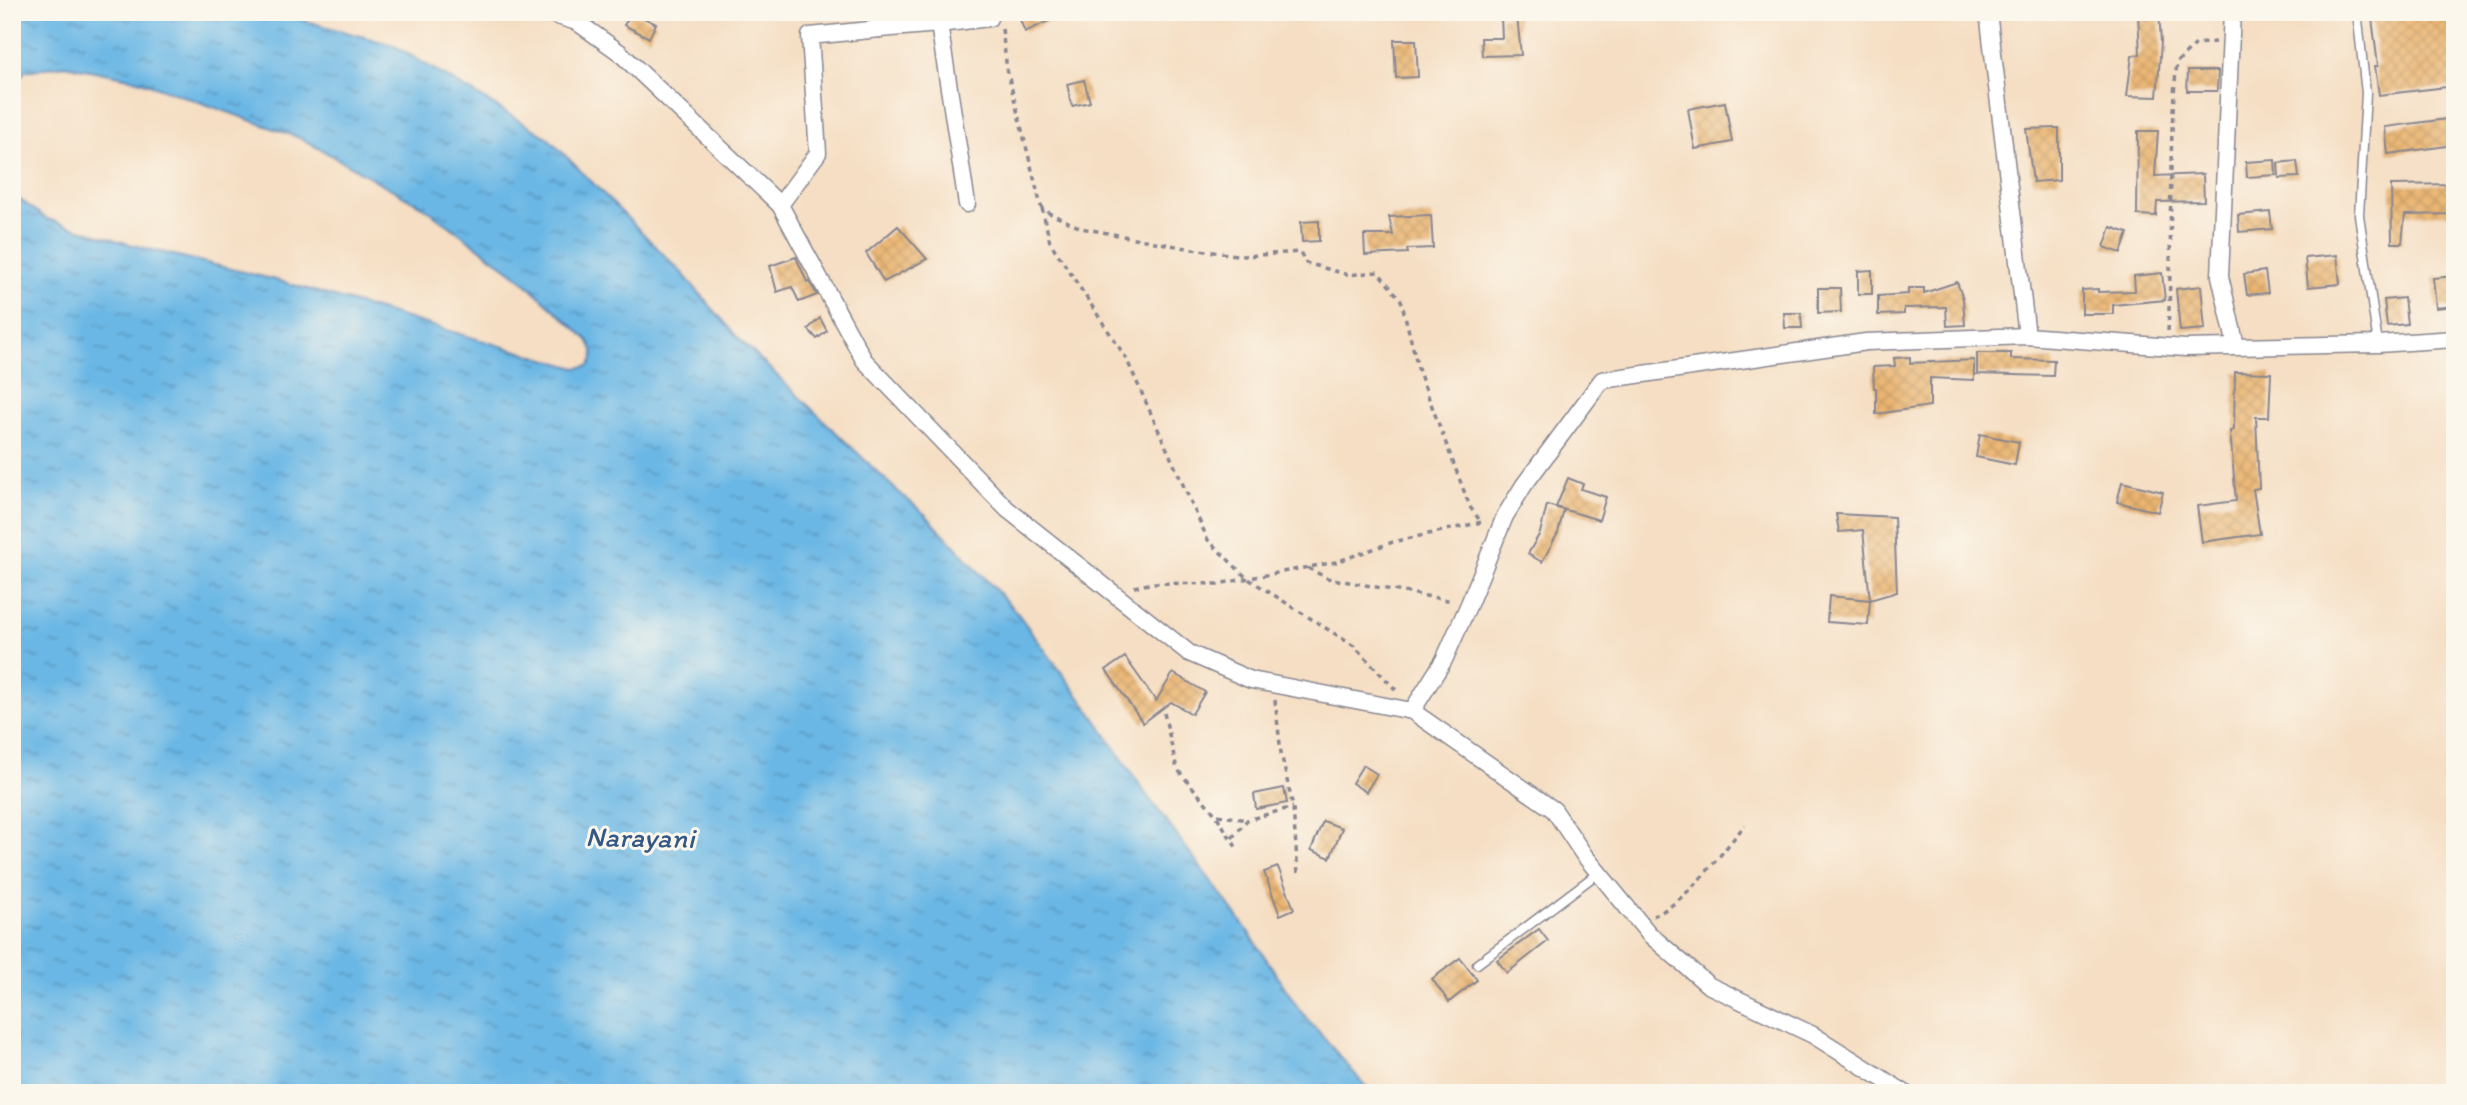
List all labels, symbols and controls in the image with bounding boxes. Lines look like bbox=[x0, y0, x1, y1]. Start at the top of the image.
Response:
water label: Narayani bbox=[585, 819, 698, 855]

